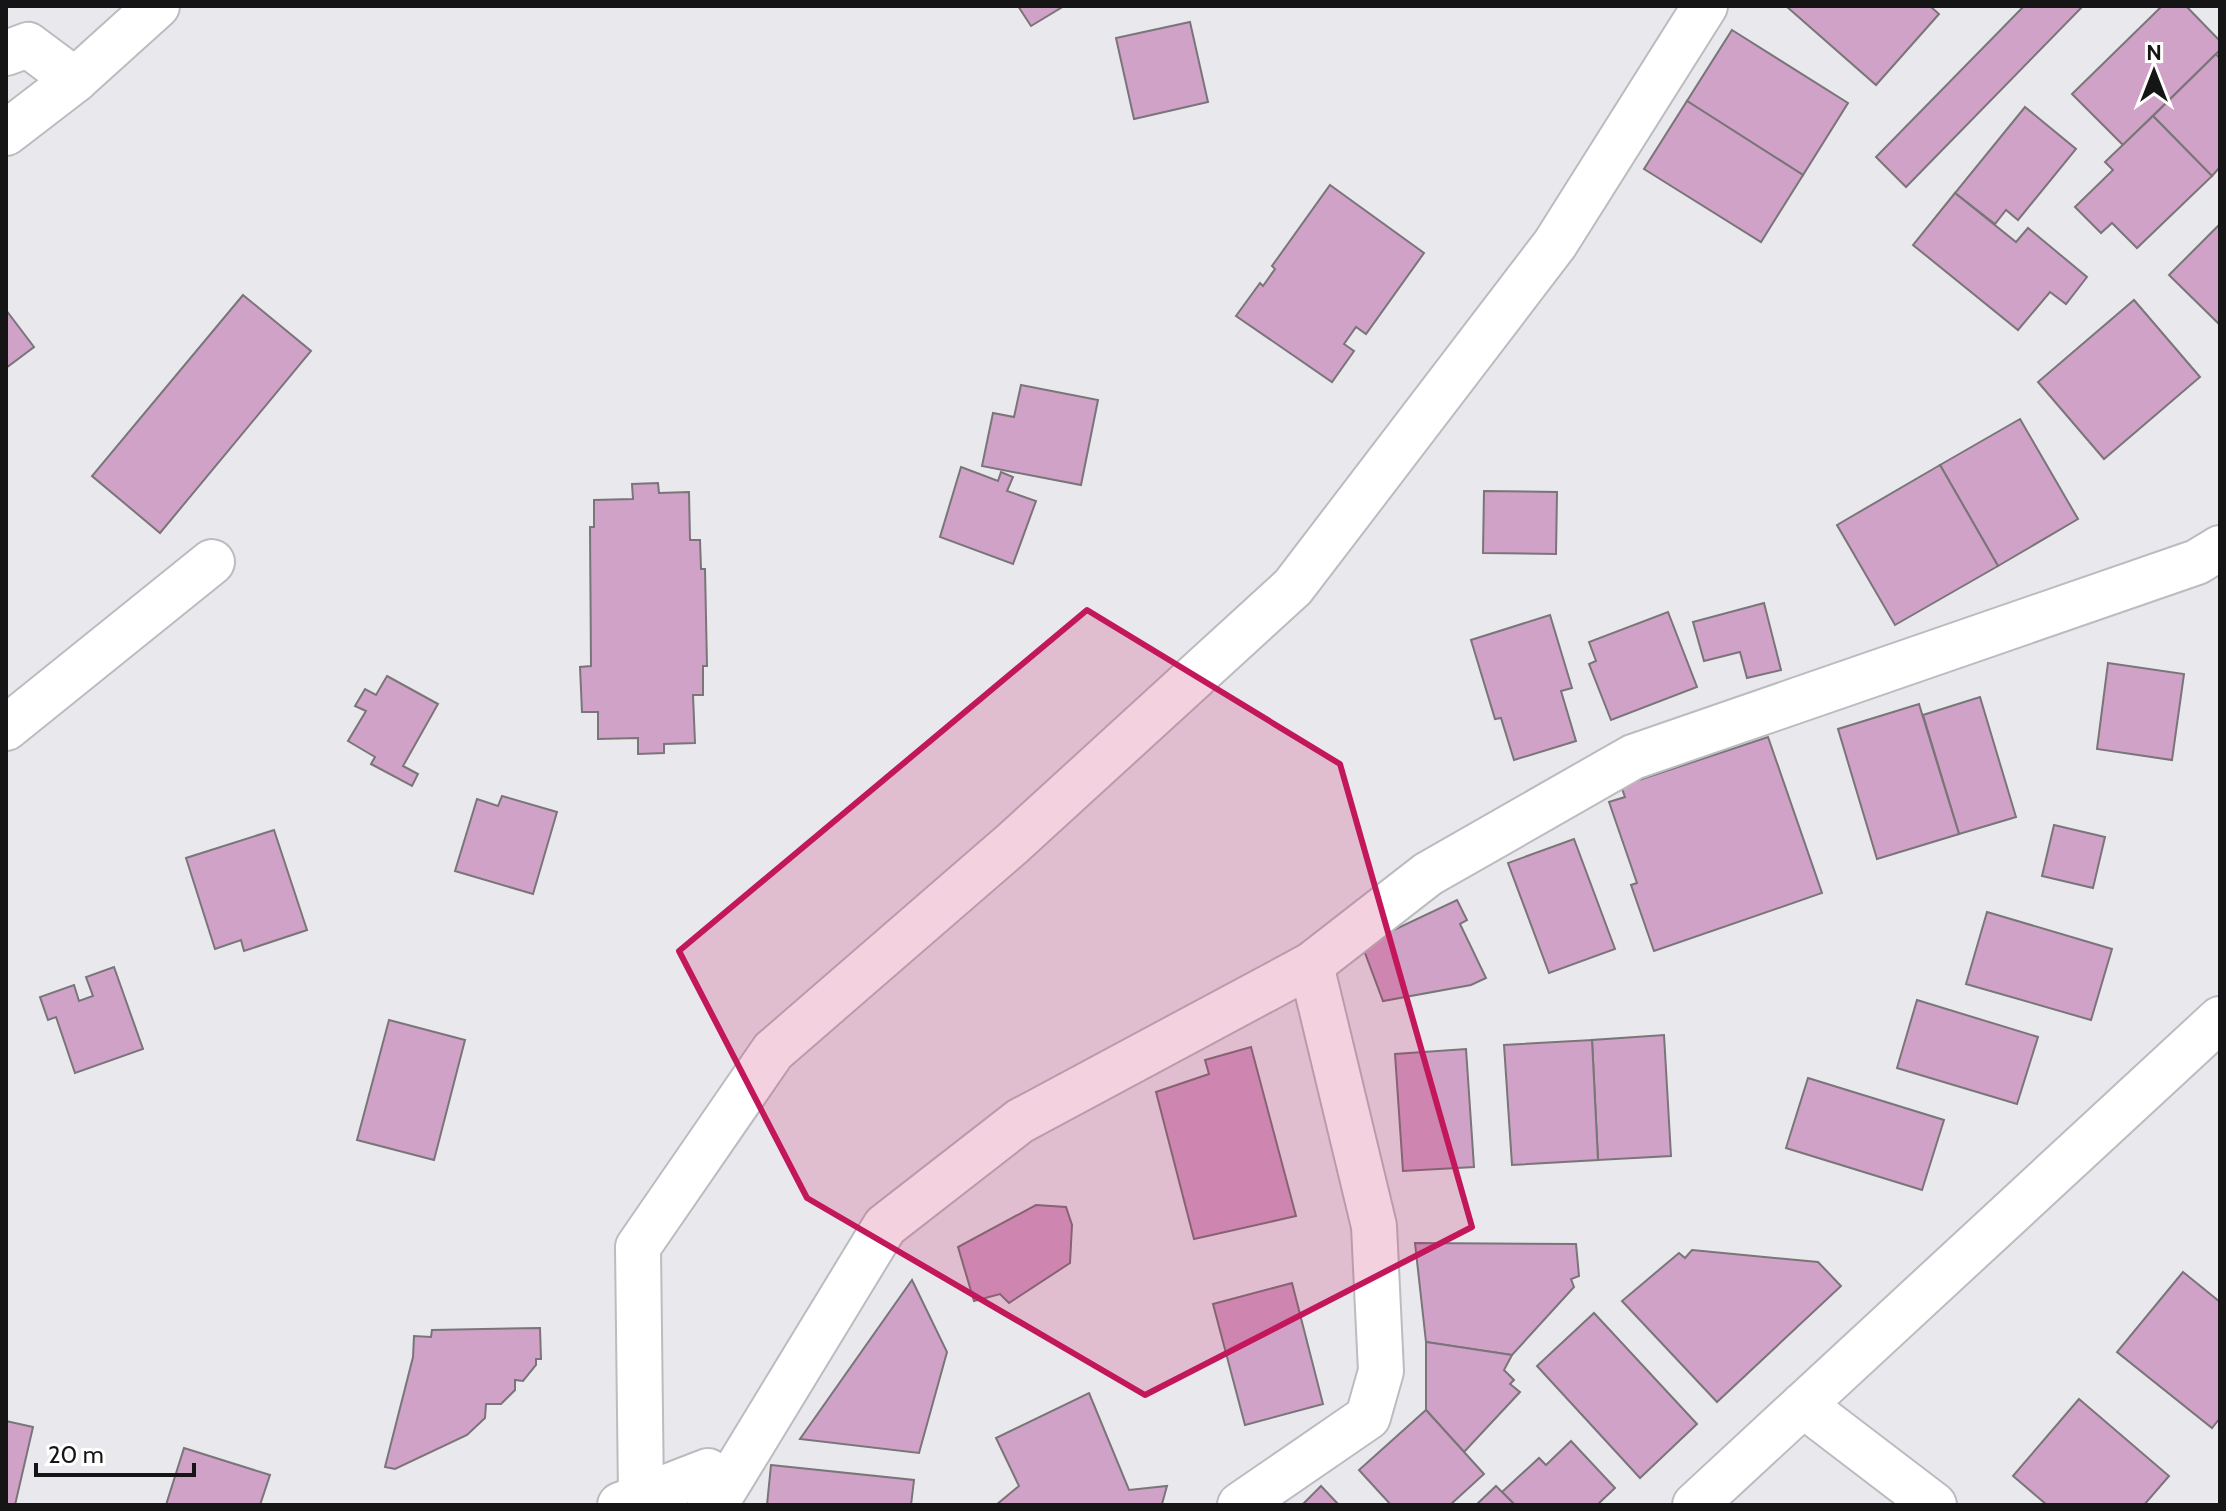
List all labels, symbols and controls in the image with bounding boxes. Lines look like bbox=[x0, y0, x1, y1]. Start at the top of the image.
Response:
north arrow bbox=[2114, 32, 2194, 112]
text: N bbox=[2146, 39, 2162, 66]
scale bar bbox=[36, 1427, 194, 1477]
text: 20 m bbox=[48, 1440, 104, 1469]

